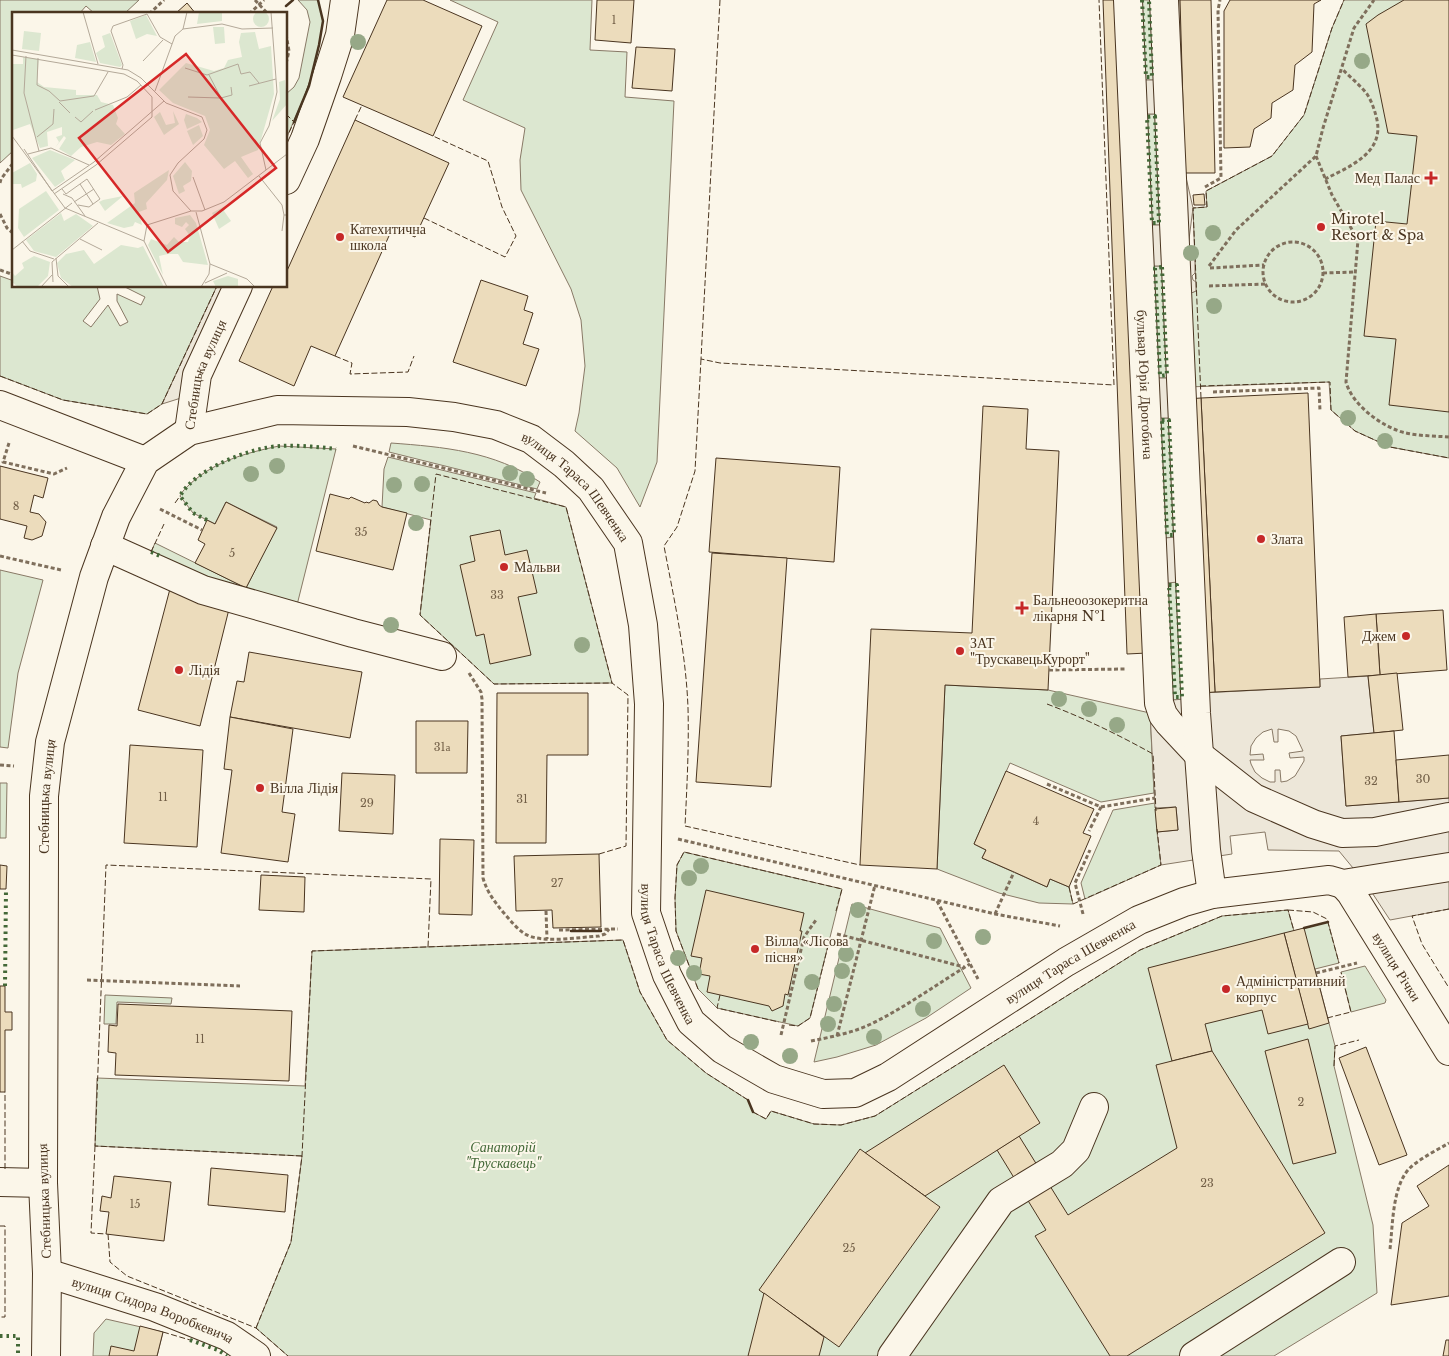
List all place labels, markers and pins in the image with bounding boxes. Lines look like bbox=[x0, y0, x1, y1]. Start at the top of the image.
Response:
place label: Мед Палас bbox=[1355, 169, 1420, 187]
marker: Мед Палас bbox=[1424, 171, 1438, 185]
place label: Mirotel Resort & Spa bbox=[1331, 210, 1424, 244]
place label: Катехитична школа bbox=[350, 220, 427, 254]
marker: Mirotel Resort & Spa bbox=[1315, 221, 1327, 233]
marker: Катехитична школа bbox=[334, 231, 346, 243]
place label: Злата bbox=[1271, 530, 1304, 548]
marker: Злата bbox=[1255, 533, 1267, 545]
place label: Мальви bbox=[514, 558, 561, 576]
marker: Мальви bbox=[498, 561, 510, 573]
place label: Бальнеоозокеритна лікарня №1 bbox=[1033, 591, 1149, 625]
marker: Бальнеоозокеритна лікарня №1 bbox=[1015, 601, 1029, 615]
place label: Джем bbox=[1362, 627, 1396, 645]
marker: Джем bbox=[1400, 630, 1412, 642]
place label: ЗАТ "ТрускавецьКурорт" bbox=[970, 634, 1090, 668]
marker: ЗАТ "ТрускавецьКурорт" bbox=[954, 645, 966, 657]
place label: Лідія bbox=[189, 661, 220, 679]
marker: Лідія bbox=[173, 664, 185, 676]
place label: Вілла Лідія bbox=[270, 779, 339, 797]
marker: Вілла Лідія bbox=[254, 782, 266, 794]
place label: Вілла «Лісова пісня» bbox=[765, 932, 849, 966]
marker: Вілла «Лісова пісня» bbox=[749, 943, 761, 955]
place label: Адміністративний корпус bbox=[1236, 972, 1346, 1006]
marker: Адміністративний корпус bbox=[1220, 983, 1232, 995]

